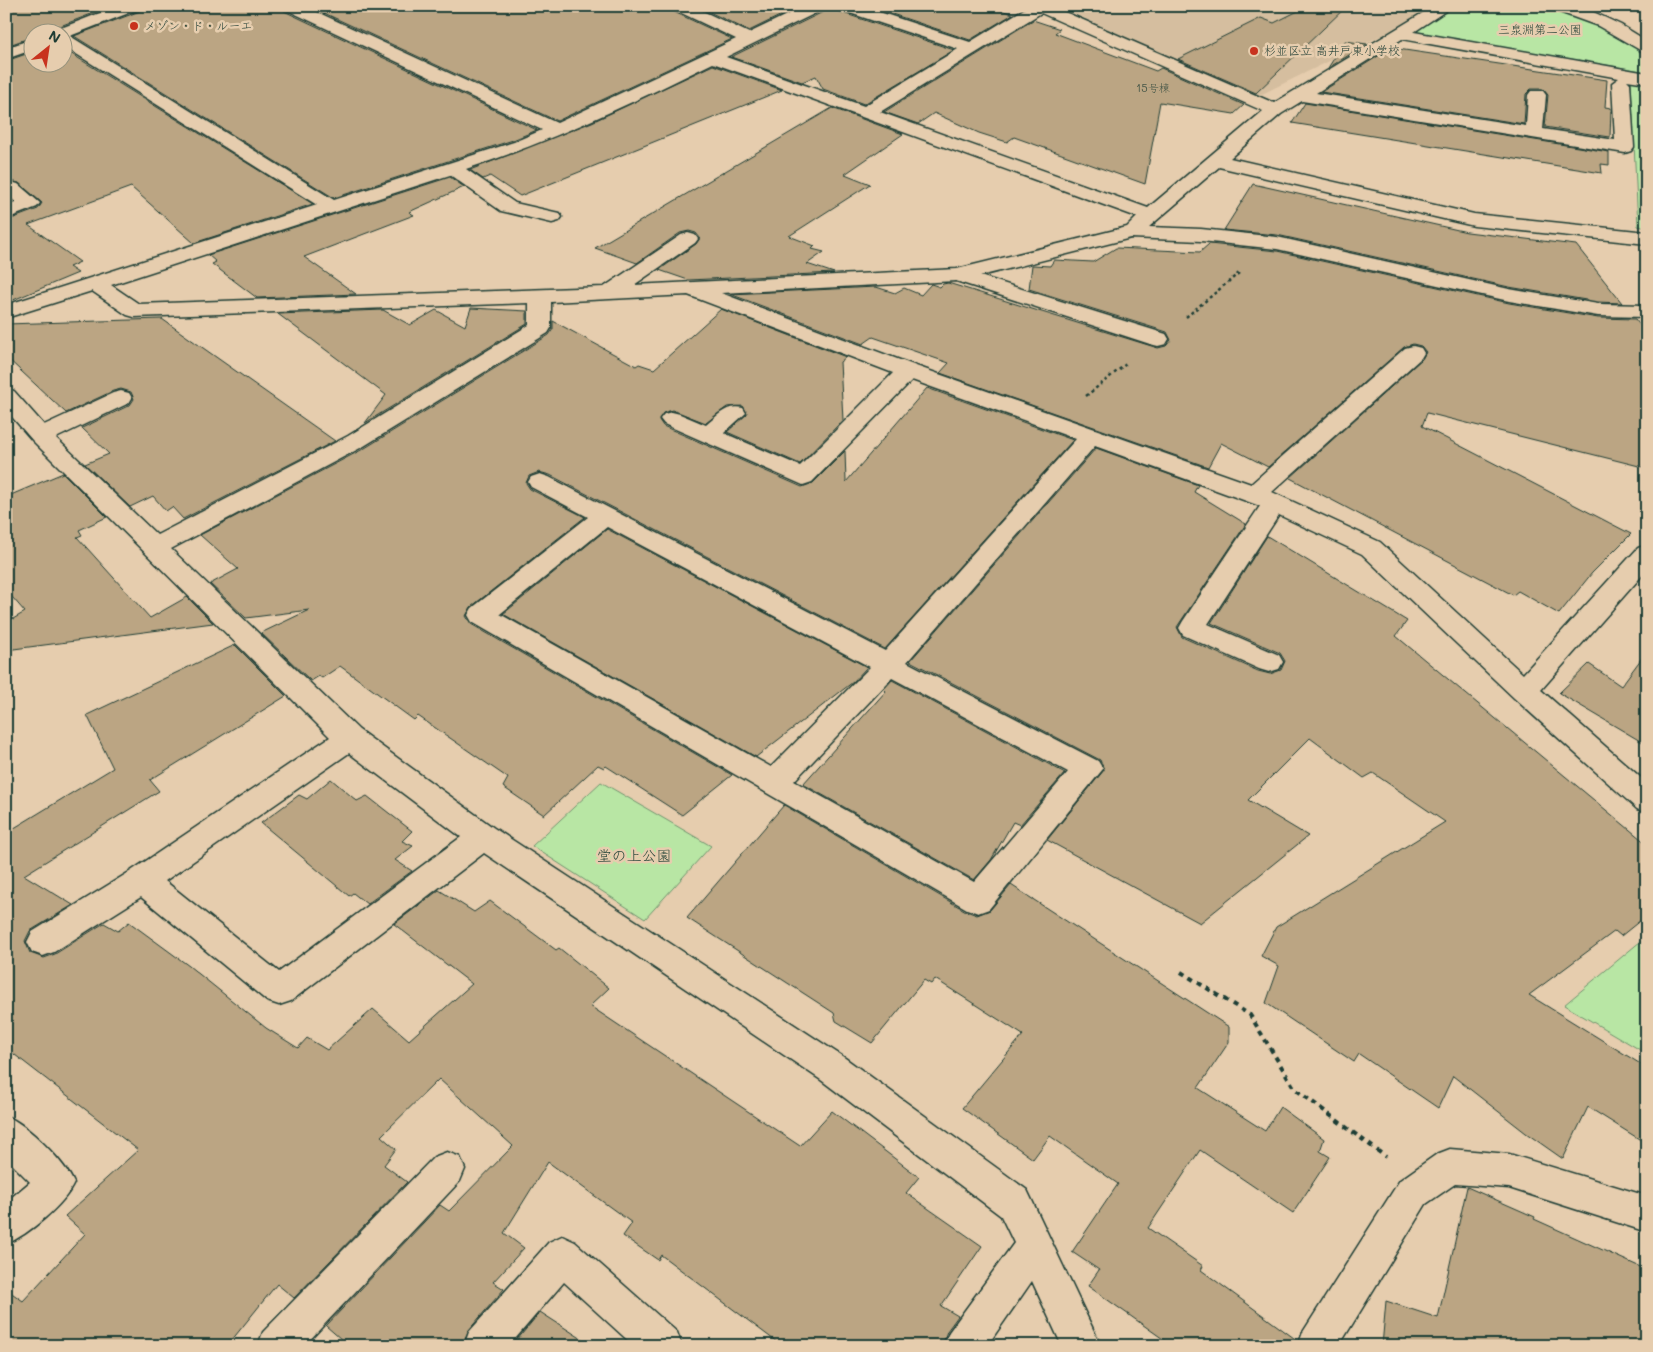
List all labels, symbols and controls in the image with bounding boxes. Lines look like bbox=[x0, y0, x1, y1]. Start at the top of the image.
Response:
place label: メゾン・ド・ルーエ bbox=[144, 17, 252, 33]
marker: メゾン・ド・ルーエ bbox=[128, 20, 140, 32]
park label: 三泉淵第二公園 bbox=[1498, 21, 1582, 37]
north arrow bbox=[22, 22, 72, 72]
text: N bbox=[45, 25, 64, 47]
place label: 杉並区立 高井戸東小学校 bbox=[1264, 42, 1400, 58]
marker: 杉並区立 高井戸東小学校 bbox=[1248, 45, 1260, 57]
house number: 15号棟 bbox=[1136, 80, 1170, 95]
park label: 堂の上公園 bbox=[596, 845, 672, 865]

